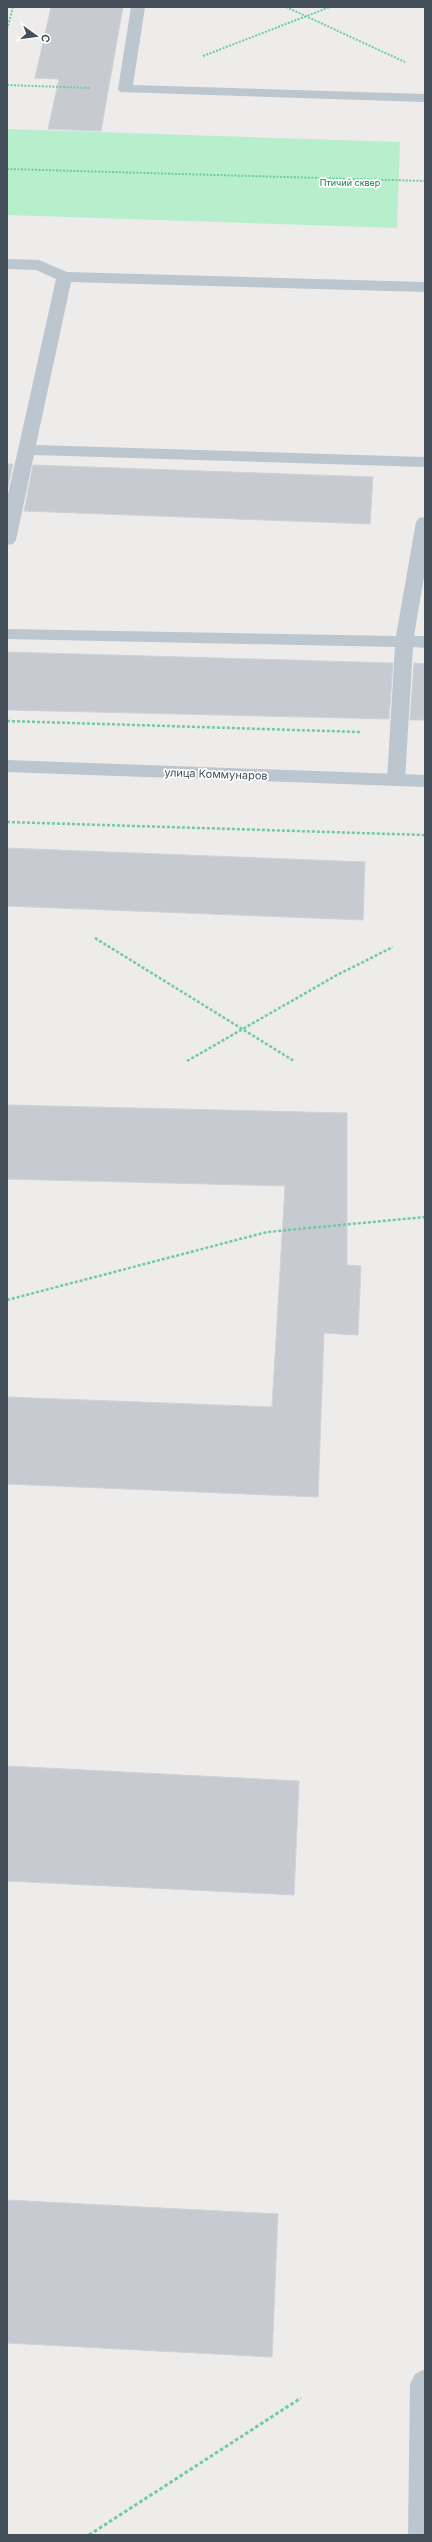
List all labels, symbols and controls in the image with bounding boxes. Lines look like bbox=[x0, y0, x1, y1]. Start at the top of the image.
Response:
north arrow bbox=[16, 16, 56, 56]
text: С bbox=[38, 33, 53, 44]
park label: Птичий сквер bbox=[320, 177, 381, 188]
street label: улица Коммунаров bbox=[164, 765, 268, 783]

